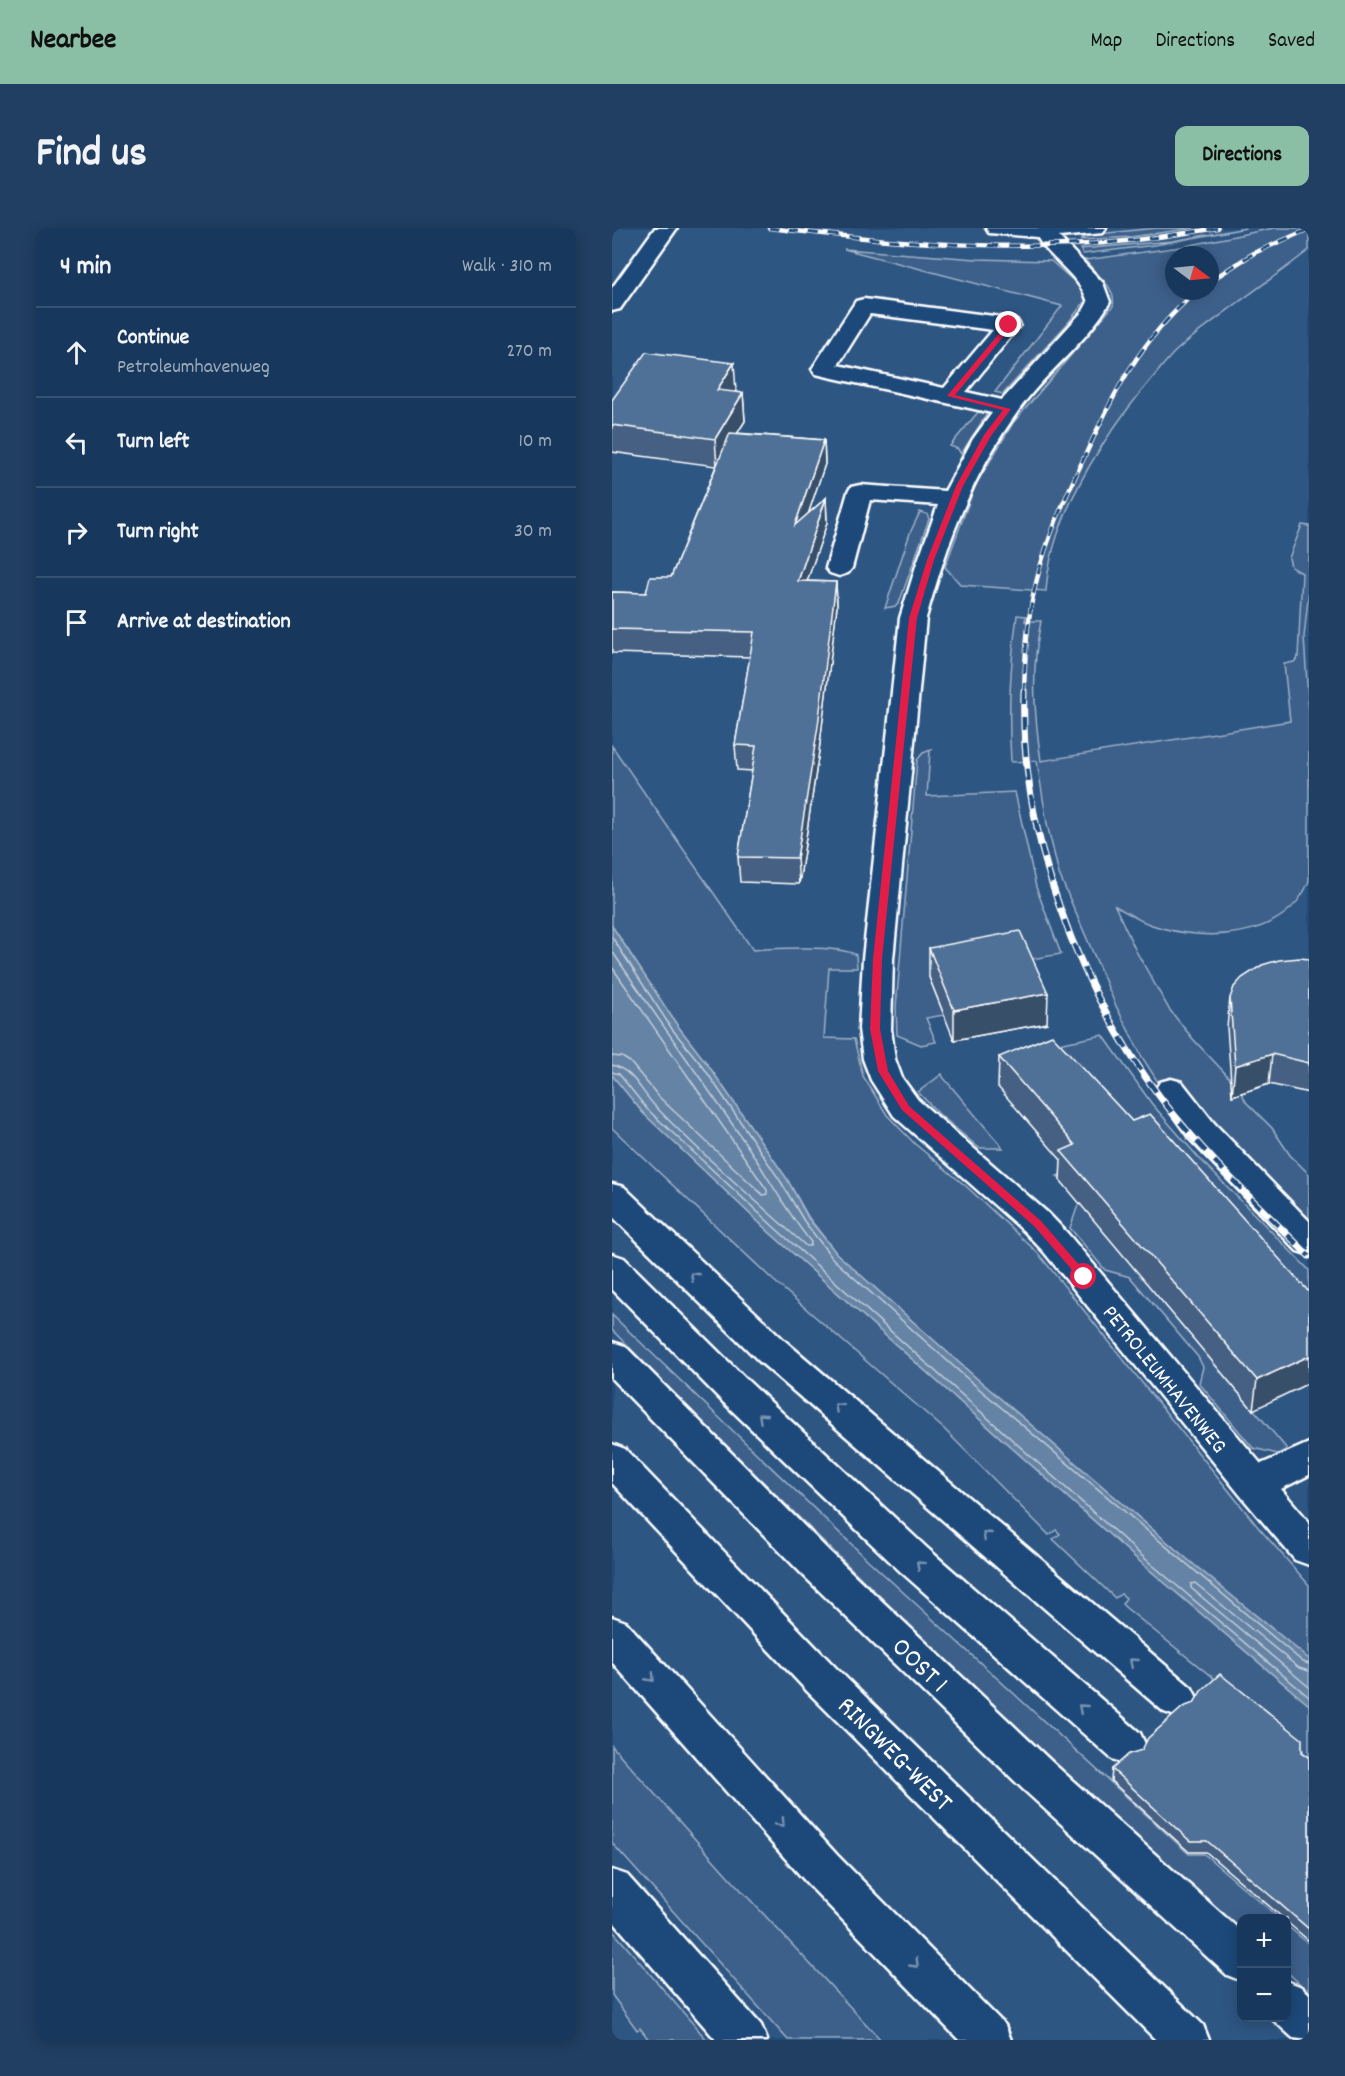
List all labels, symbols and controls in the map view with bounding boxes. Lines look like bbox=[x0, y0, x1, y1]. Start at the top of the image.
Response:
text: Nearbee bbox=[30, 22, 116, 62]
text: Map bbox=[1091, 27, 1122, 57]
text: Directions bbox=[1155, 27, 1235, 57]
text: Saved bbox=[1268, 27, 1315, 57]
text: Find us bbox=[36, 126, 147, 186]
button: Directions bbox=[1175, 126, 1309, 186]
north arrow bbox=[1165, 246, 1219, 300]
text: 4 min bbox=[60, 249, 111, 286]
text: Walk · 310 m bbox=[462, 253, 552, 281]
route end bbox=[995, 311, 1021, 337]
text: Continue bbox=[117, 323, 189, 354]
icon: ahead bbox=[60, 336, 93, 369]
text: 270 m bbox=[506, 338, 552, 366]
text: Petroleumhavenweg bbox=[117, 354, 270, 382]
icon: left bbox=[60, 426, 93, 459]
text: Turn left bbox=[117, 427, 189, 458]
text: 10 m bbox=[518, 428, 552, 456]
icon: right bbox=[60, 516, 93, 549]
text: Turn right bbox=[117, 517, 199, 548]
text: 30 m bbox=[514, 518, 552, 546]
icon: arrive bbox=[60, 606, 93, 639]
text: Arrive at destination bbox=[117, 607, 291, 638]
route start bbox=[1070, 1263, 1096, 1289]
one-way arrow bbox=[691, 1272, 702, 1283]
street label: PETROLEUMHAVENWEG bbox=[1094, 1299, 1233, 1461]
one-way arrow bbox=[834, 1404, 845, 1415]
one-way arrow bbox=[759, 1413, 770, 1424]
one-way arrow bbox=[982, 1531, 992, 1542]
one-way arrow bbox=[916, 1561, 927, 1572]
street label: OOST 1 bbox=[881, 1630, 956, 1703]
one-way arrow bbox=[1129, 1658, 1140, 1669]
one-way arrow bbox=[644, 1671, 655, 1681]
street label: RINGWEG-WEST bbox=[827, 1689, 960, 1822]
one-way arrow bbox=[1078, 1704, 1089, 1715]
one-way arrow bbox=[774, 1816, 785, 1827]
map controls bbox=[1237, 1914, 1291, 2022]
button: + bbox=[1237, 1914, 1291, 1968]
one-way arrow bbox=[908, 1957, 919, 1968]
button: − bbox=[1237, 1968, 1291, 2022]

